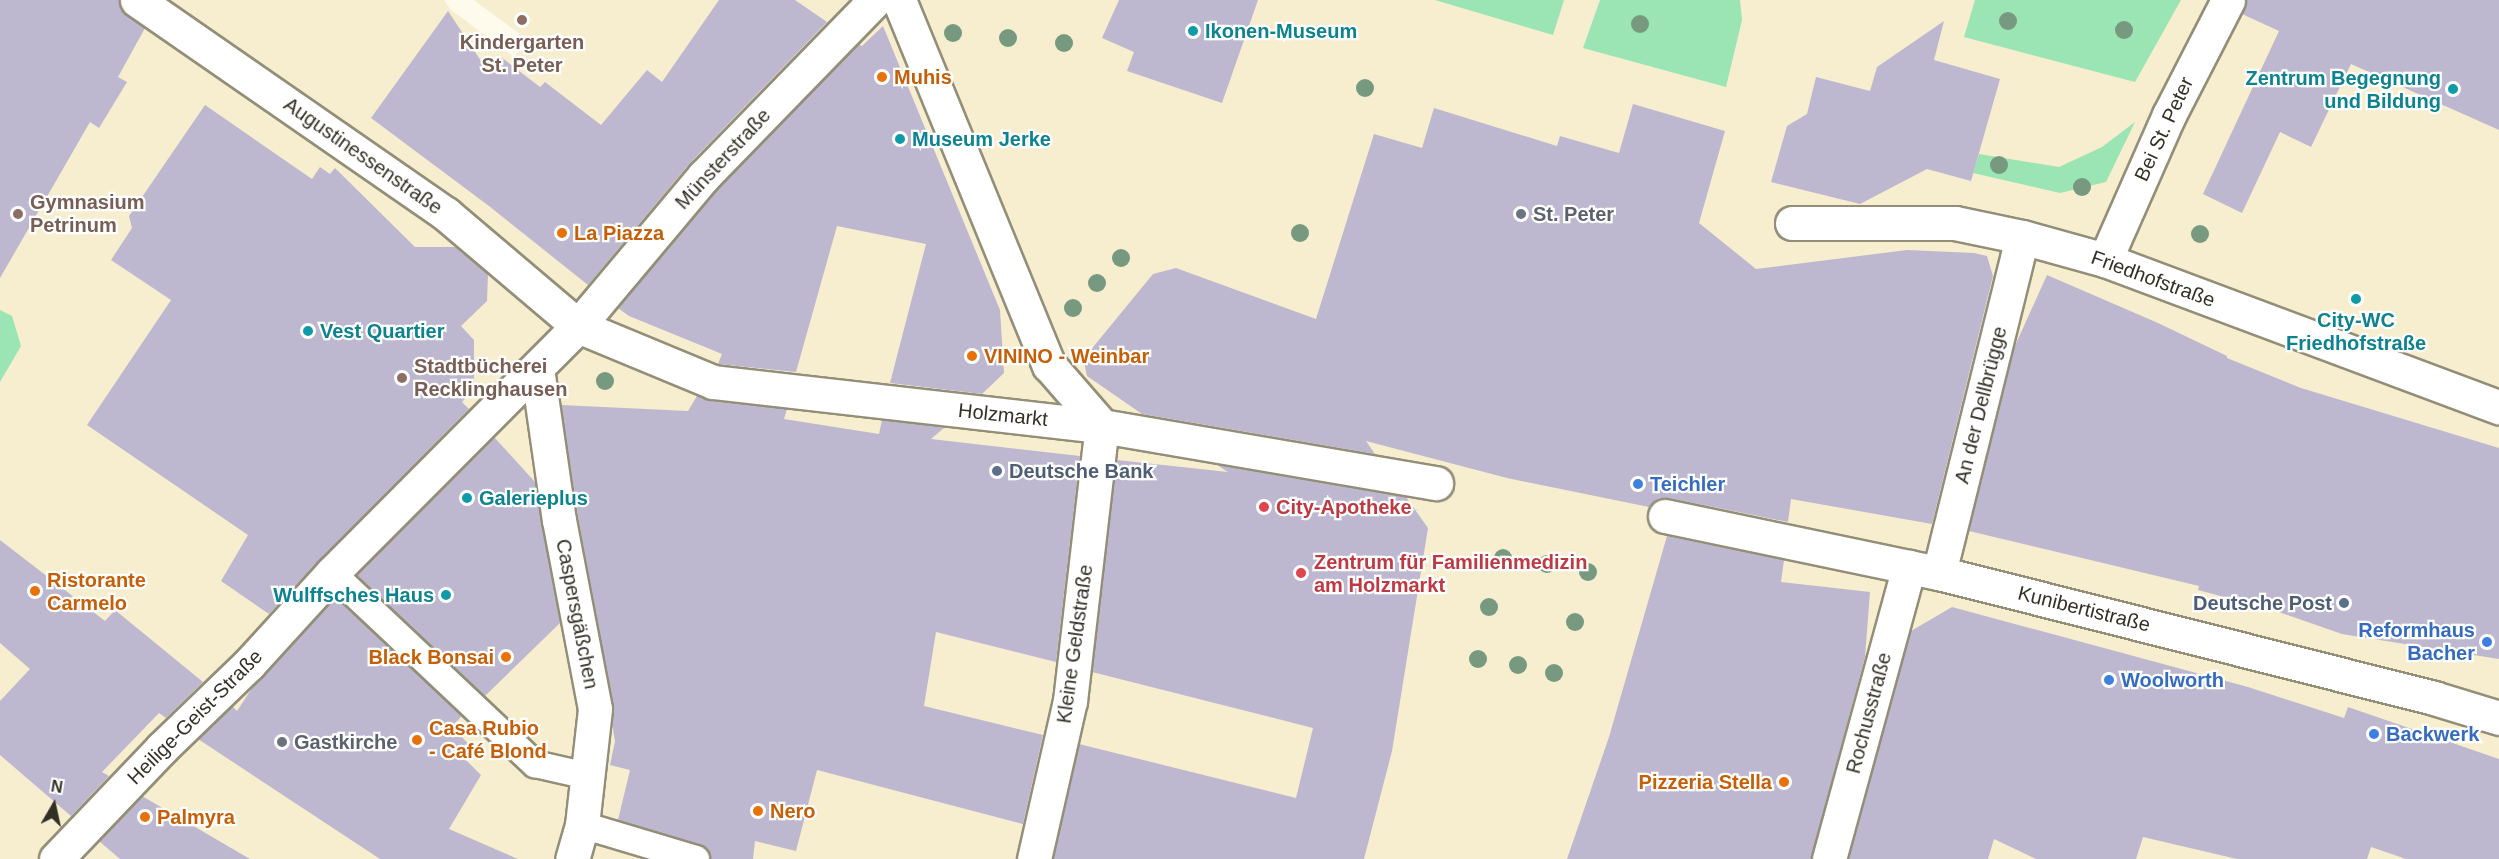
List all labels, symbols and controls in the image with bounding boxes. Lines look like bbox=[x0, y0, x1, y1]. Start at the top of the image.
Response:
marker: Kindergarten St. Peter bbox=[515, 13, 529, 27]
place label: Ikonen-Museum bbox=[1205, 19, 1357, 43]
marker: Ikonen-Museum bbox=[1186, 24, 1200, 38]
place label: Kindergarten St. Peter bbox=[460, 30, 584, 77]
place label: Muhis bbox=[894, 65, 952, 89]
place label: Zentrum Begegnung und Bildung bbox=[2245, 66, 2441, 113]
marker: Muhis bbox=[875, 70, 889, 84]
street label: Bei St. Peter bbox=[2129, 73, 2199, 185]
marker: Zentrum Begegnung und Bildung bbox=[2446, 82, 2460, 96]
street label: Augustinessenstraße bbox=[279, 92, 447, 220]
street label: Münsterstraße bbox=[670, 104, 776, 214]
place label: Museum Jerke bbox=[912, 127, 1051, 151]
marker: Museum Jerke bbox=[893, 132, 907, 146]
place label: Gymnasium Petrinum bbox=[30, 190, 144, 237]
place label: St. Peter bbox=[1533, 202, 1614, 226]
marker: Gymnasium Petrinum bbox=[11, 207, 25, 221]
marker: St. Peter bbox=[1514, 207, 1528, 221]
place label: La Piazza bbox=[574, 221, 664, 245]
marker: La Piazza bbox=[555, 226, 569, 240]
street label: Friedhofstraße bbox=[2088, 245, 2218, 313]
marker: City-WC Friedhofstraße bbox=[2349, 292, 2363, 306]
place label: City-WC Friedhofstraße bbox=[2286, 308, 2426, 355]
place label: Vest Quartier bbox=[320, 319, 445, 343]
marker: Vest Quartier bbox=[301, 324, 315, 338]
street label: An der Dellbrügge bbox=[1950, 324, 2012, 486]
place label: VININO - Weinbar bbox=[984, 344, 1149, 368]
marker: VININO - Weinbar bbox=[965, 349, 979, 363]
place label: Stadtbücherei Recklinghausen bbox=[414, 354, 567, 401]
marker: Stadtbücherei Recklinghausen bbox=[395, 371, 409, 385]
street label: Holzmarkt bbox=[957, 398, 1049, 432]
place label: Deutsche Bank bbox=[1009, 459, 1153, 483]
marker: Deutsche Bank bbox=[990, 464, 1004, 478]
place label: Teichler bbox=[1650, 472, 1725, 496]
marker: Teichler bbox=[1631, 477, 1645, 491]
place label: Galerieplus bbox=[479, 486, 588, 510]
marker: Galerieplus bbox=[460, 491, 474, 505]
place label: City-Apotheke bbox=[1276, 495, 1412, 519]
marker: City-Apotheke bbox=[1257, 500, 1271, 514]
street label: Caspersgäßchen bbox=[551, 537, 603, 691]
place label: Zentrum für Familienmedizin am Holzmarkt bbox=[1314, 550, 1587, 597]
street label: Kleine Geldstraße bbox=[1052, 563, 1098, 725]
marker: Zentrum für Familienmedizin am Holzmarkt bbox=[1292, 564, 1310, 582]
place label: Ristorante Carmelo bbox=[47, 568, 146, 615]
street label: Kunibertistraße bbox=[2015, 581, 2153, 637]
place label: Wulffsches Haus bbox=[273, 583, 434, 607]
marker: Ristorante Carmelo bbox=[28, 584, 42, 598]
marker: Wulffsches Haus bbox=[439, 588, 453, 602]
place label: Deutsche Post bbox=[2193, 591, 2332, 615]
marker: Deutsche Post bbox=[2337, 596, 2351, 610]
place label: Reformhaus Bacher bbox=[2358, 618, 2475, 665]
marker: Reformhaus Bacher bbox=[2480, 635, 2494, 649]
street label: Heilige-Geist-Straße bbox=[122, 644, 268, 790]
place label: Black Bonsai bbox=[368, 645, 494, 669]
marker: Black Bonsai bbox=[499, 650, 513, 664]
street label: Rochusstraße bbox=[1841, 650, 1897, 776]
place label: Woolworth bbox=[2121, 668, 2224, 692]
marker: Woolworth bbox=[2102, 673, 2116, 687]
place label: Casa Rubio - Café Blond bbox=[429, 716, 547, 763]
place label: Backwerk bbox=[2386, 722, 2479, 746]
marker: Backwerk bbox=[2367, 727, 2381, 741]
place label: Gastkirche bbox=[294, 730, 397, 754]
marker: Casa Rubio - Café Blond bbox=[410, 733, 424, 747]
marker: Gastkirche bbox=[275, 735, 289, 749]
place label: Pizzeria Stella bbox=[1639, 770, 1772, 794]
north arrow bbox=[24, 775, 84, 835]
marker: Pizzeria Stella bbox=[1777, 775, 1791, 789]
text: N bbox=[50, 777, 64, 796]
place label: Nero bbox=[770, 799, 816, 823]
marker: Nero bbox=[751, 804, 765, 818]
place label: Palmyra bbox=[157, 805, 235, 829]
marker: Palmyra bbox=[138, 810, 152, 824]

